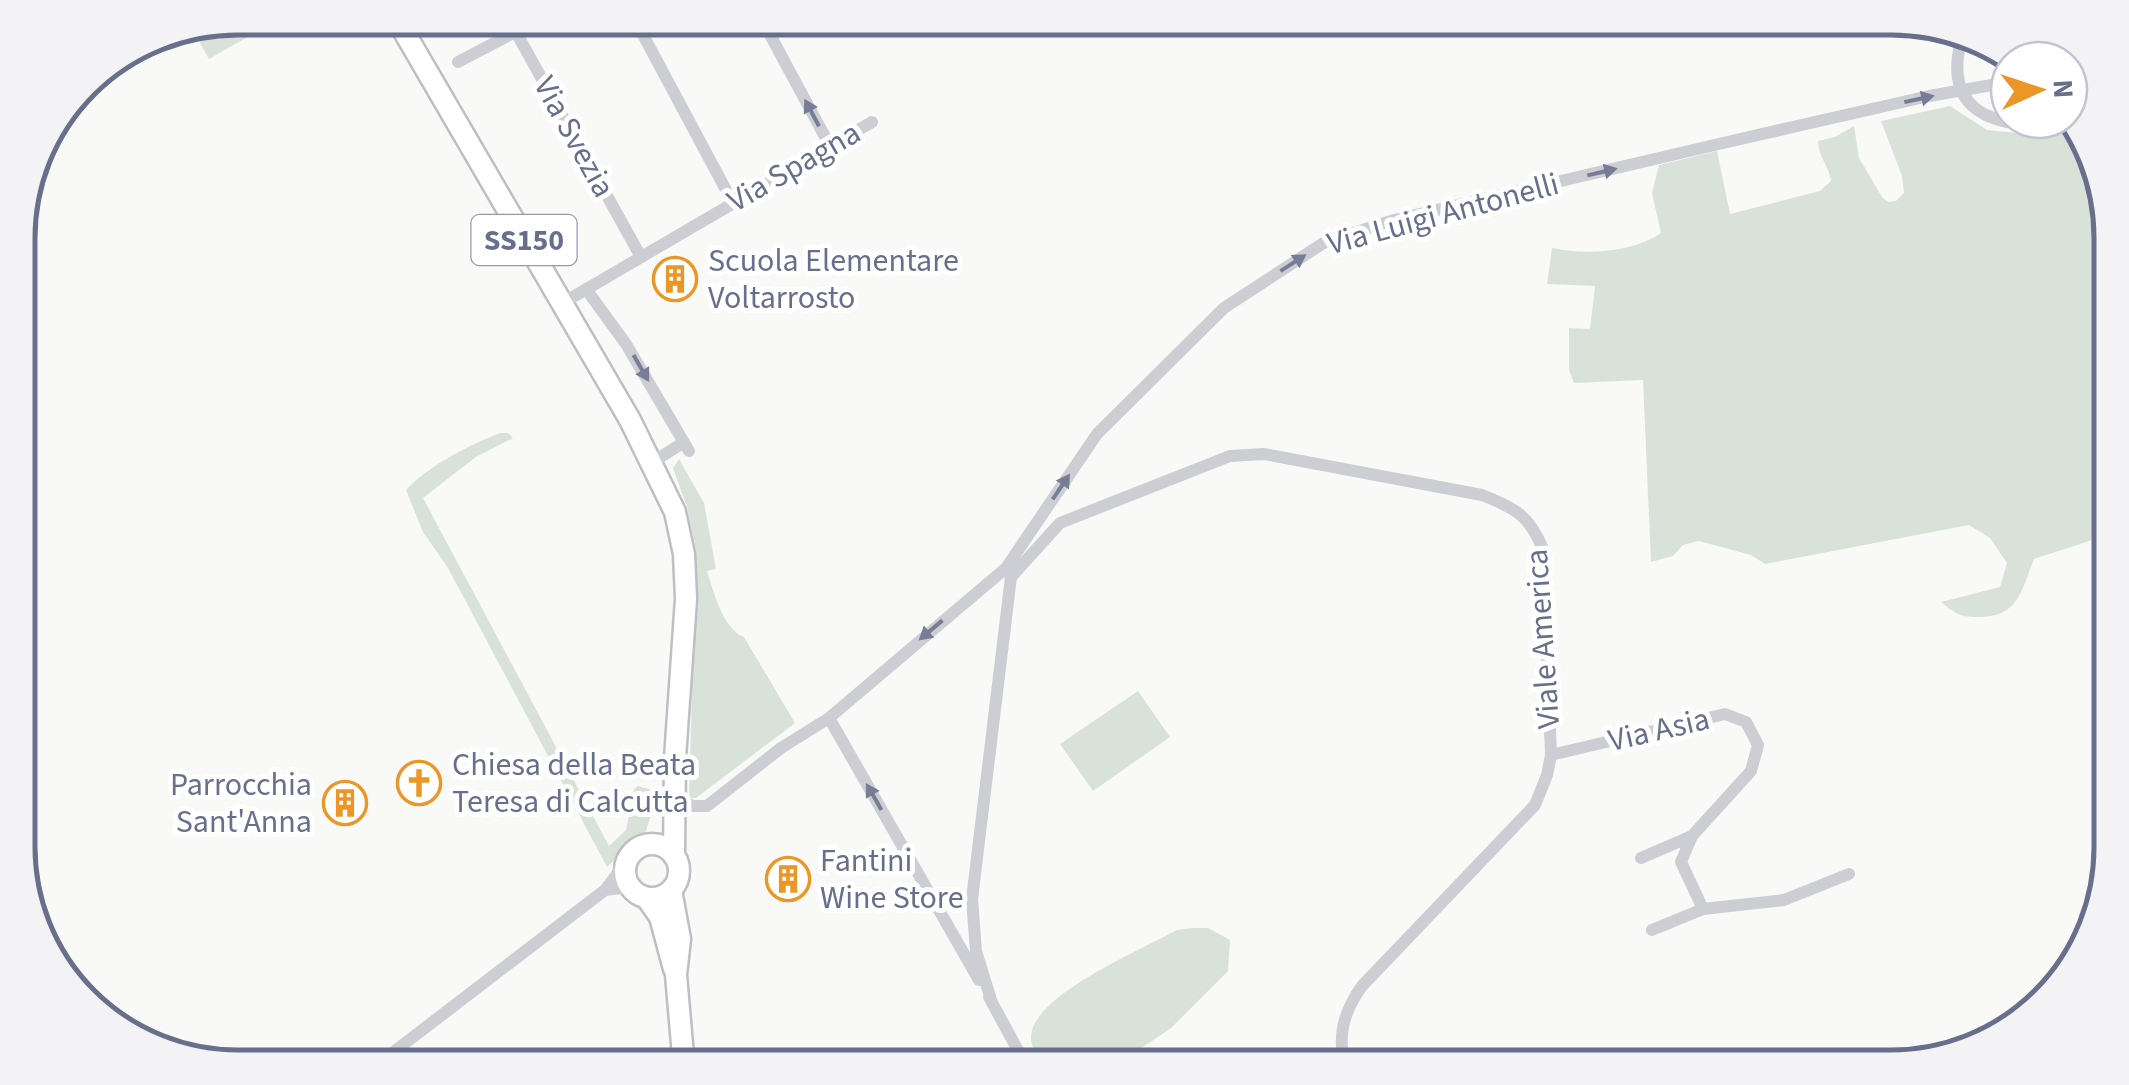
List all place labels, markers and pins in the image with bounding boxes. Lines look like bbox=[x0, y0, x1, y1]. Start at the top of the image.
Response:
place label: Scuola Elementare Voltarrosto bbox=[708, 238, 959, 321]
building icon: Scuola Elementare Voltarrosto bbox=[652, 256, 698, 302]
place label: Chiesa della Beata Teresa di Calcutta bbox=[452, 742, 696, 825]
church icon: Chiesa della Beata Teresa di Calcutta bbox=[396, 760, 442, 806]
place label: Parrocchia Sant'Anna bbox=[170, 762, 312, 845]
building icon: Parrocchia Sant'Anna bbox=[322, 780, 368, 826]
place label: Fantini Wine Store bbox=[820, 838, 964, 921]
building icon: Fantini Wine Store bbox=[765, 856, 811, 902]

